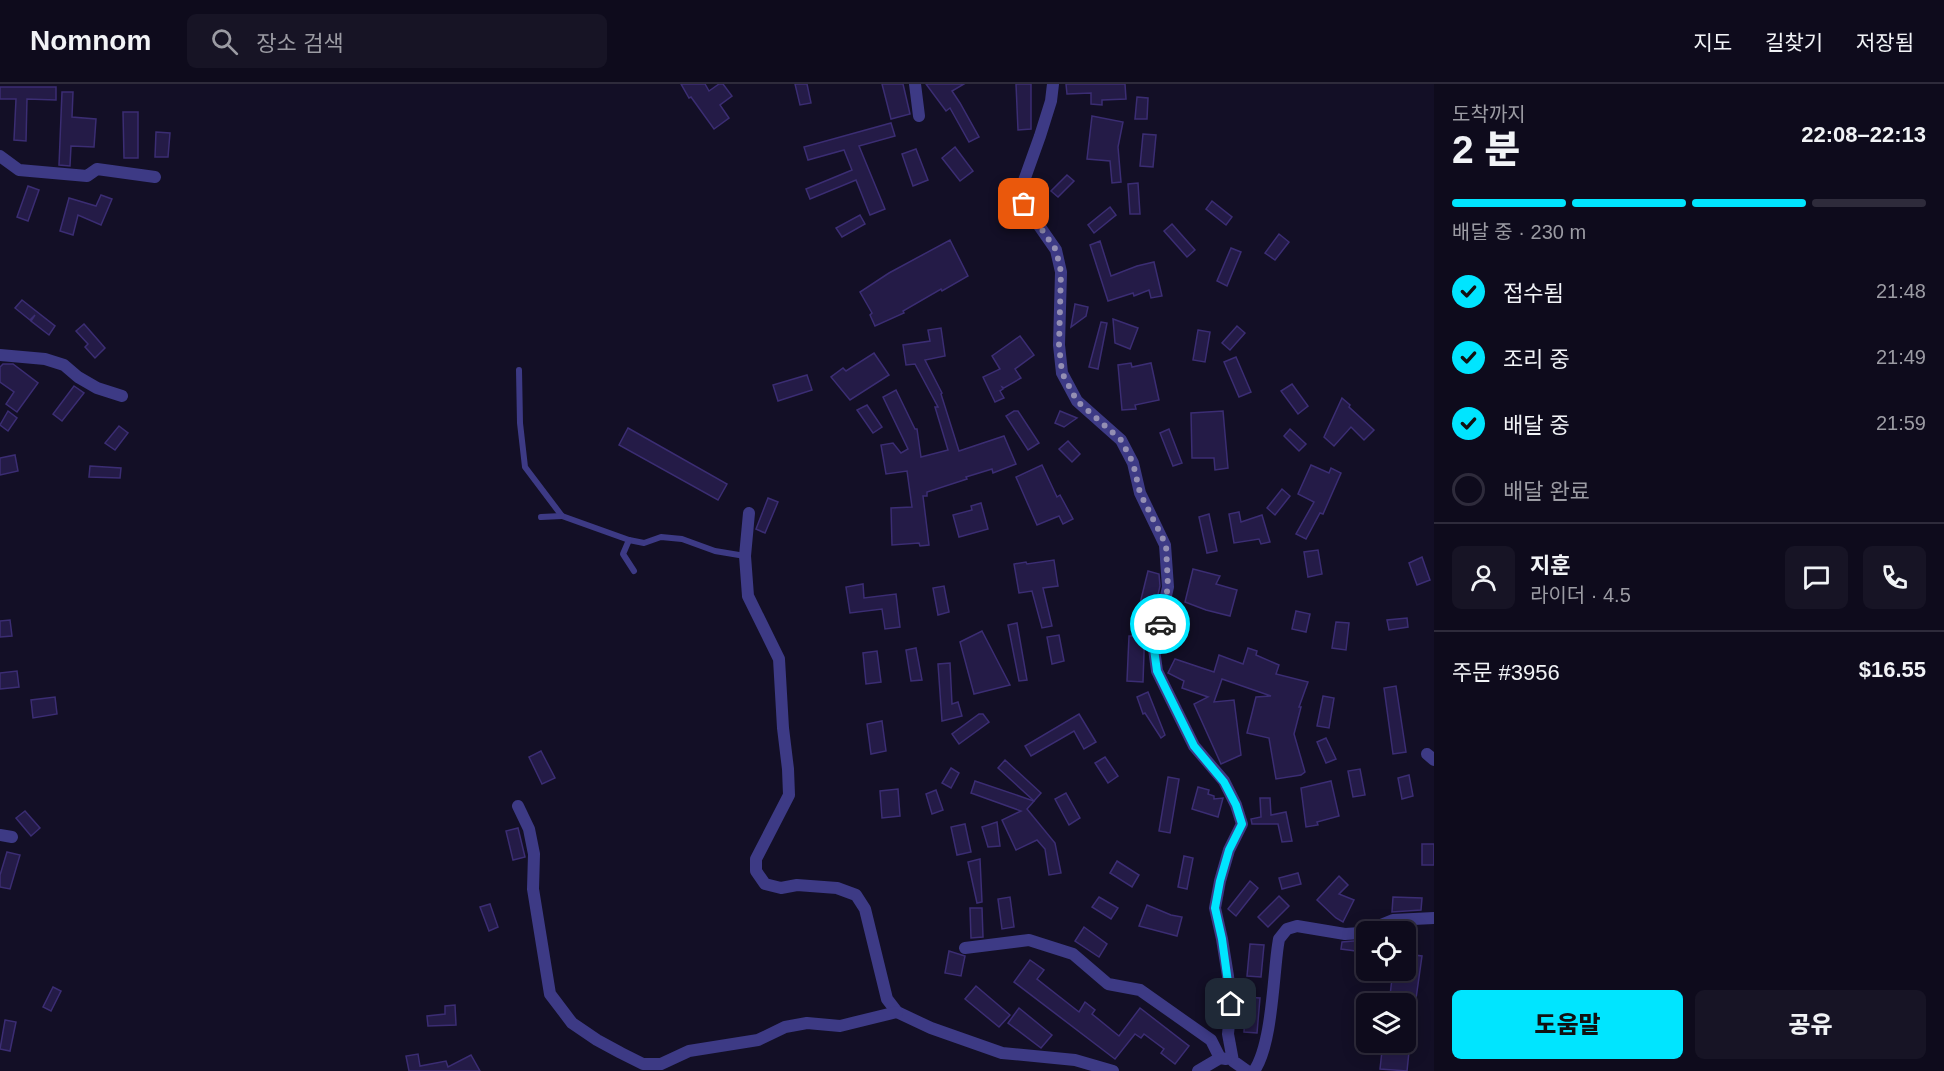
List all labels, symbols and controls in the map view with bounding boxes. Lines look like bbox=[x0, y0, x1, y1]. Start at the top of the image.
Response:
search box bbox=[187, 14, 607, 68]
text: Nomnom bbox=[30, 25, 151, 56]
icon: search bbox=[208, 25, 241, 58]
text: 장소 검색 bbox=[256, 31, 343, 56]
text: 지도 bbox=[1693, 31, 1732, 54]
text: 길찾기 bbox=[1765, 31, 1823, 54]
text: 저장됨 bbox=[1856, 31, 1914, 54]
text: 도착까지 bbox=[1452, 103, 1526, 125]
text: 22:08–22:13 bbox=[1801, 122, 1926, 147]
text: 2 분 bbox=[1452, 128, 1520, 171]
pin bbox=[998, 178, 1049, 229]
icon: bag bbox=[1007, 187, 1040, 220]
text: 배달 중 · 230 m bbox=[1452, 221, 1586, 243]
icon: check bbox=[1452, 275, 1485, 308]
text: 21:48 bbox=[1876, 280, 1926, 302]
text: 접수됨 bbox=[1503, 281, 1564, 306]
icon: check bbox=[1452, 341, 1485, 374]
text: 21:49 bbox=[1876, 346, 1926, 368]
text: 조리 중 bbox=[1503, 347, 1570, 372]
icon: check bbox=[1452, 407, 1485, 440]
text: 21:59 bbox=[1876, 412, 1926, 434]
text: 배달 중 bbox=[1503, 413, 1570, 438]
text: 배달 완료 bbox=[1503, 479, 1590, 504]
button: person bbox=[1452, 546, 1515, 609]
button: chat bbox=[1785, 546, 1848, 609]
button: phone bbox=[1863, 546, 1926, 609]
text: 지훈 bbox=[1530, 553, 1570, 578]
text: 라이더 · 4.5 bbox=[1530, 584, 1631, 606]
courier bbox=[1130, 594, 1190, 654]
icon: car bbox=[1144, 608, 1177, 641]
text: $16.55 bbox=[1859, 657, 1926, 682]
text: 주문 #3956 bbox=[1452, 660, 1560, 685]
map controls bbox=[1356, 921, 1416, 1053]
button: locate bbox=[1356, 921, 1416, 981]
pin bbox=[1205, 978, 1256, 1029]
icon: home bbox=[1214, 987, 1247, 1020]
button: 도움말 bbox=[1452, 990, 1683, 1059]
button: 공유 bbox=[1695, 990, 1926, 1059]
button: layers bbox=[1356, 993, 1416, 1053]

